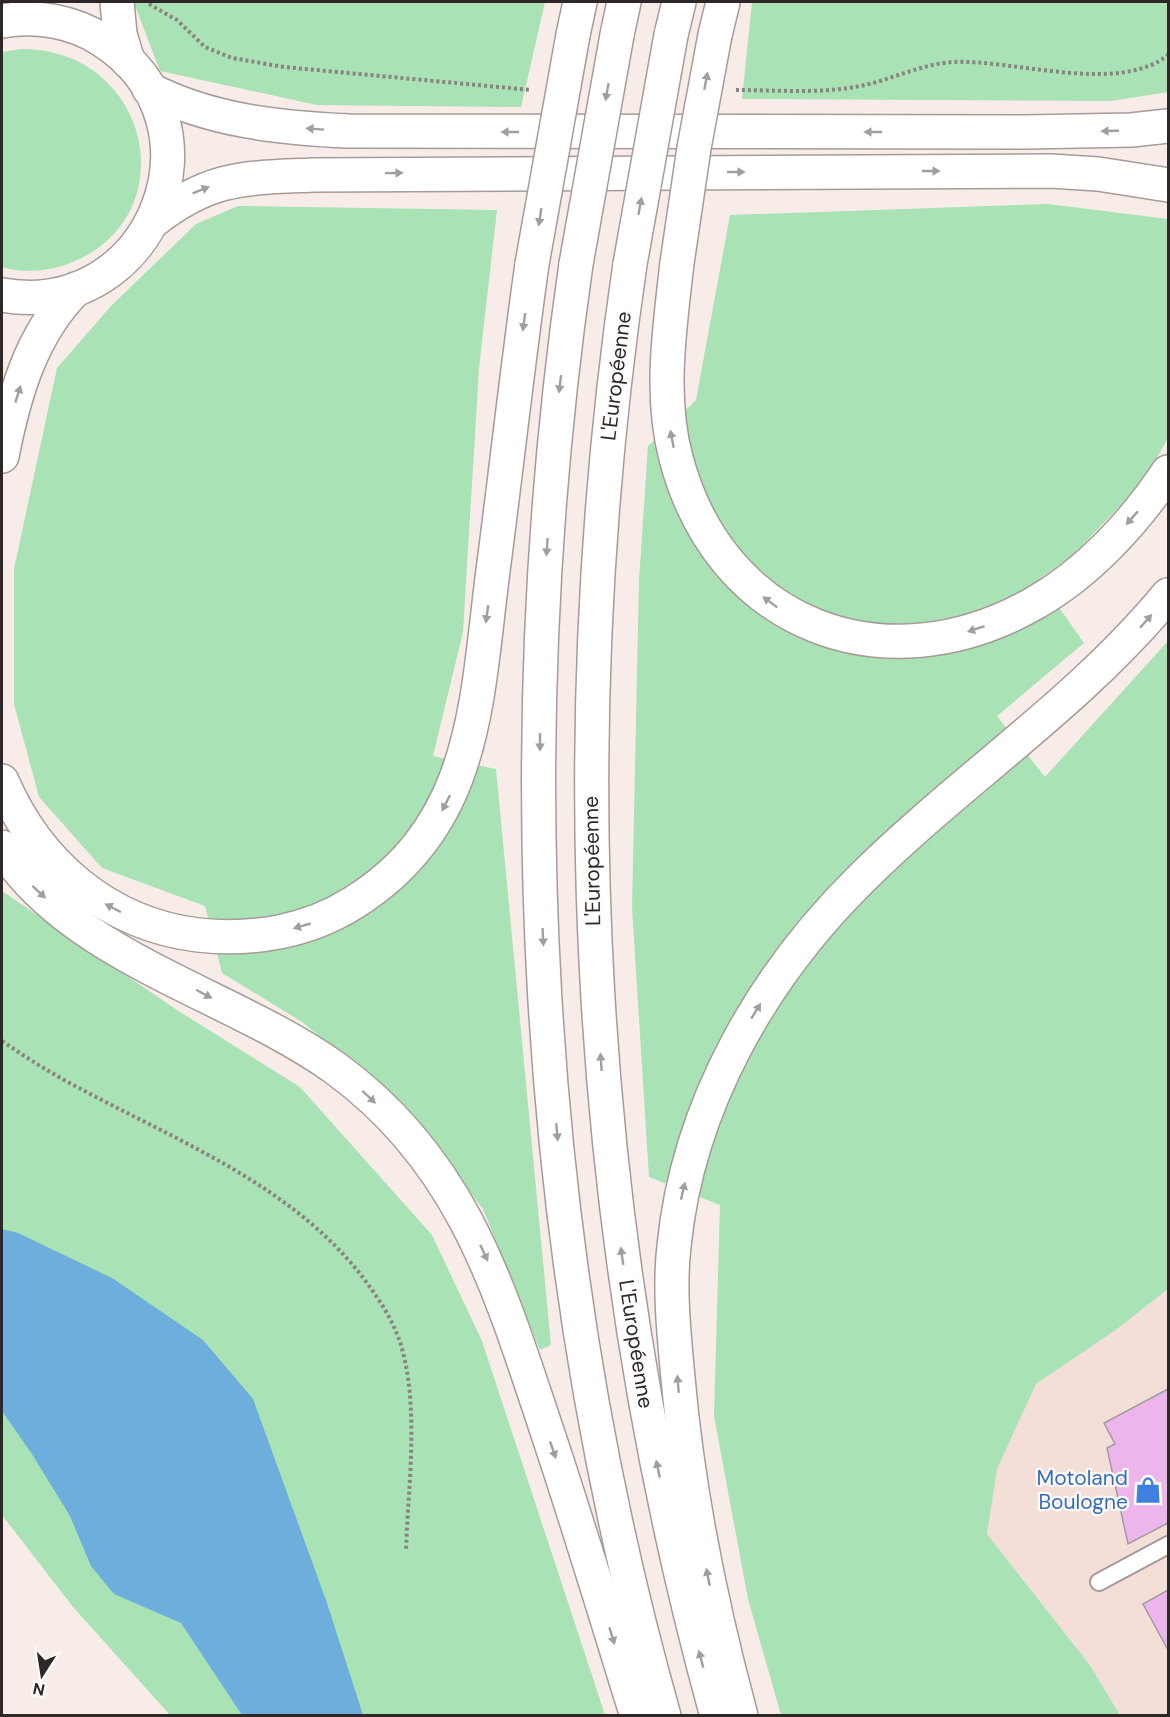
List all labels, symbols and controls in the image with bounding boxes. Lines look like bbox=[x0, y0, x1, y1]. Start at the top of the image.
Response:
one-way arrow bbox=[702, 72, 711, 91]
one-way arrow bbox=[602, 83, 611, 102]
one-way arrow bbox=[306, 124, 325, 134]
one-way arrow bbox=[1101, 126, 1120, 135]
one-way arrow bbox=[501, 127, 520, 137]
one-way arrow bbox=[864, 127, 883, 137]
one-way arrow bbox=[922, 166, 941, 176]
one-way arrow bbox=[727, 167, 746, 177]
one-way arrow bbox=[385, 168, 404, 178]
one-way arrow bbox=[193, 185, 211, 195]
one-way arrow bbox=[636, 196, 645, 215]
one-way arrow bbox=[535, 207, 544, 226]
street label: L'Européenne bbox=[594, 310, 638, 442]
one-way arrow bbox=[519, 313, 528, 332]
one-way arrow bbox=[556, 375, 565, 394]
one-way arrow bbox=[14, 385, 23, 403]
one-way arrow bbox=[667, 429, 676, 448]
one-way arrow bbox=[1126, 510, 1139, 526]
one-way arrow bbox=[542, 538, 551, 557]
one-way arrow bbox=[762, 596, 778, 608]
one-way arrow bbox=[483, 604, 492, 623]
one-way arrow bbox=[1140, 613, 1153, 629]
one-way arrow bbox=[967, 625, 985, 635]
one-way arrow bbox=[535, 733, 545, 752]
one-way arrow bbox=[442, 795, 451, 812]
street label: L'Européenne bbox=[577, 796, 607, 926]
one-way arrow bbox=[31, 885, 46, 898]
one-way arrow bbox=[104, 903, 121, 913]
one-way arrow bbox=[293, 922, 311, 931]
one-way arrow bbox=[538, 928, 547, 947]
one-way arrow bbox=[196, 989, 213, 999]
one-way arrow bbox=[751, 1003, 762, 1019]
one-way arrow bbox=[596, 1053, 606, 1072]
one-way arrow bbox=[361, 1090, 376, 1103]
one-way arrow bbox=[552, 1122, 562, 1141]
one-way arrow bbox=[679, 1181, 688, 1200]
one-way arrow bbox=[479, 1244, 488, 1261]
one-way arrow bbox=[618, 1246, 627, 1265]
street label: L'Européenne bbox=[612, 1278, 660, 1410]
one-way arrow bbox=[673, 1375, 683, 1394]
one-way arrow bbox=[549, 1441, 559, 1459]
one-way arrow bbox=[653, 1459, 662, 1478]
place label: Motoland Boulogne bbox=[1037, 1464, 1128, 1516]
shop icon: Motoland Boulogne bbox=[1133, 1475, 1163, 1505]
one-way arrow bbox=[703, 1567, 712, 1586]
one-way arrow bbox=[608, 1627, 617, 1645]
north arrow bbox=[12, 1645, 72, 1705]
one-way arrow bbox=[696, 1650, 706, 1668]
text: N bbox=[31, 1678, 47, 1701]

